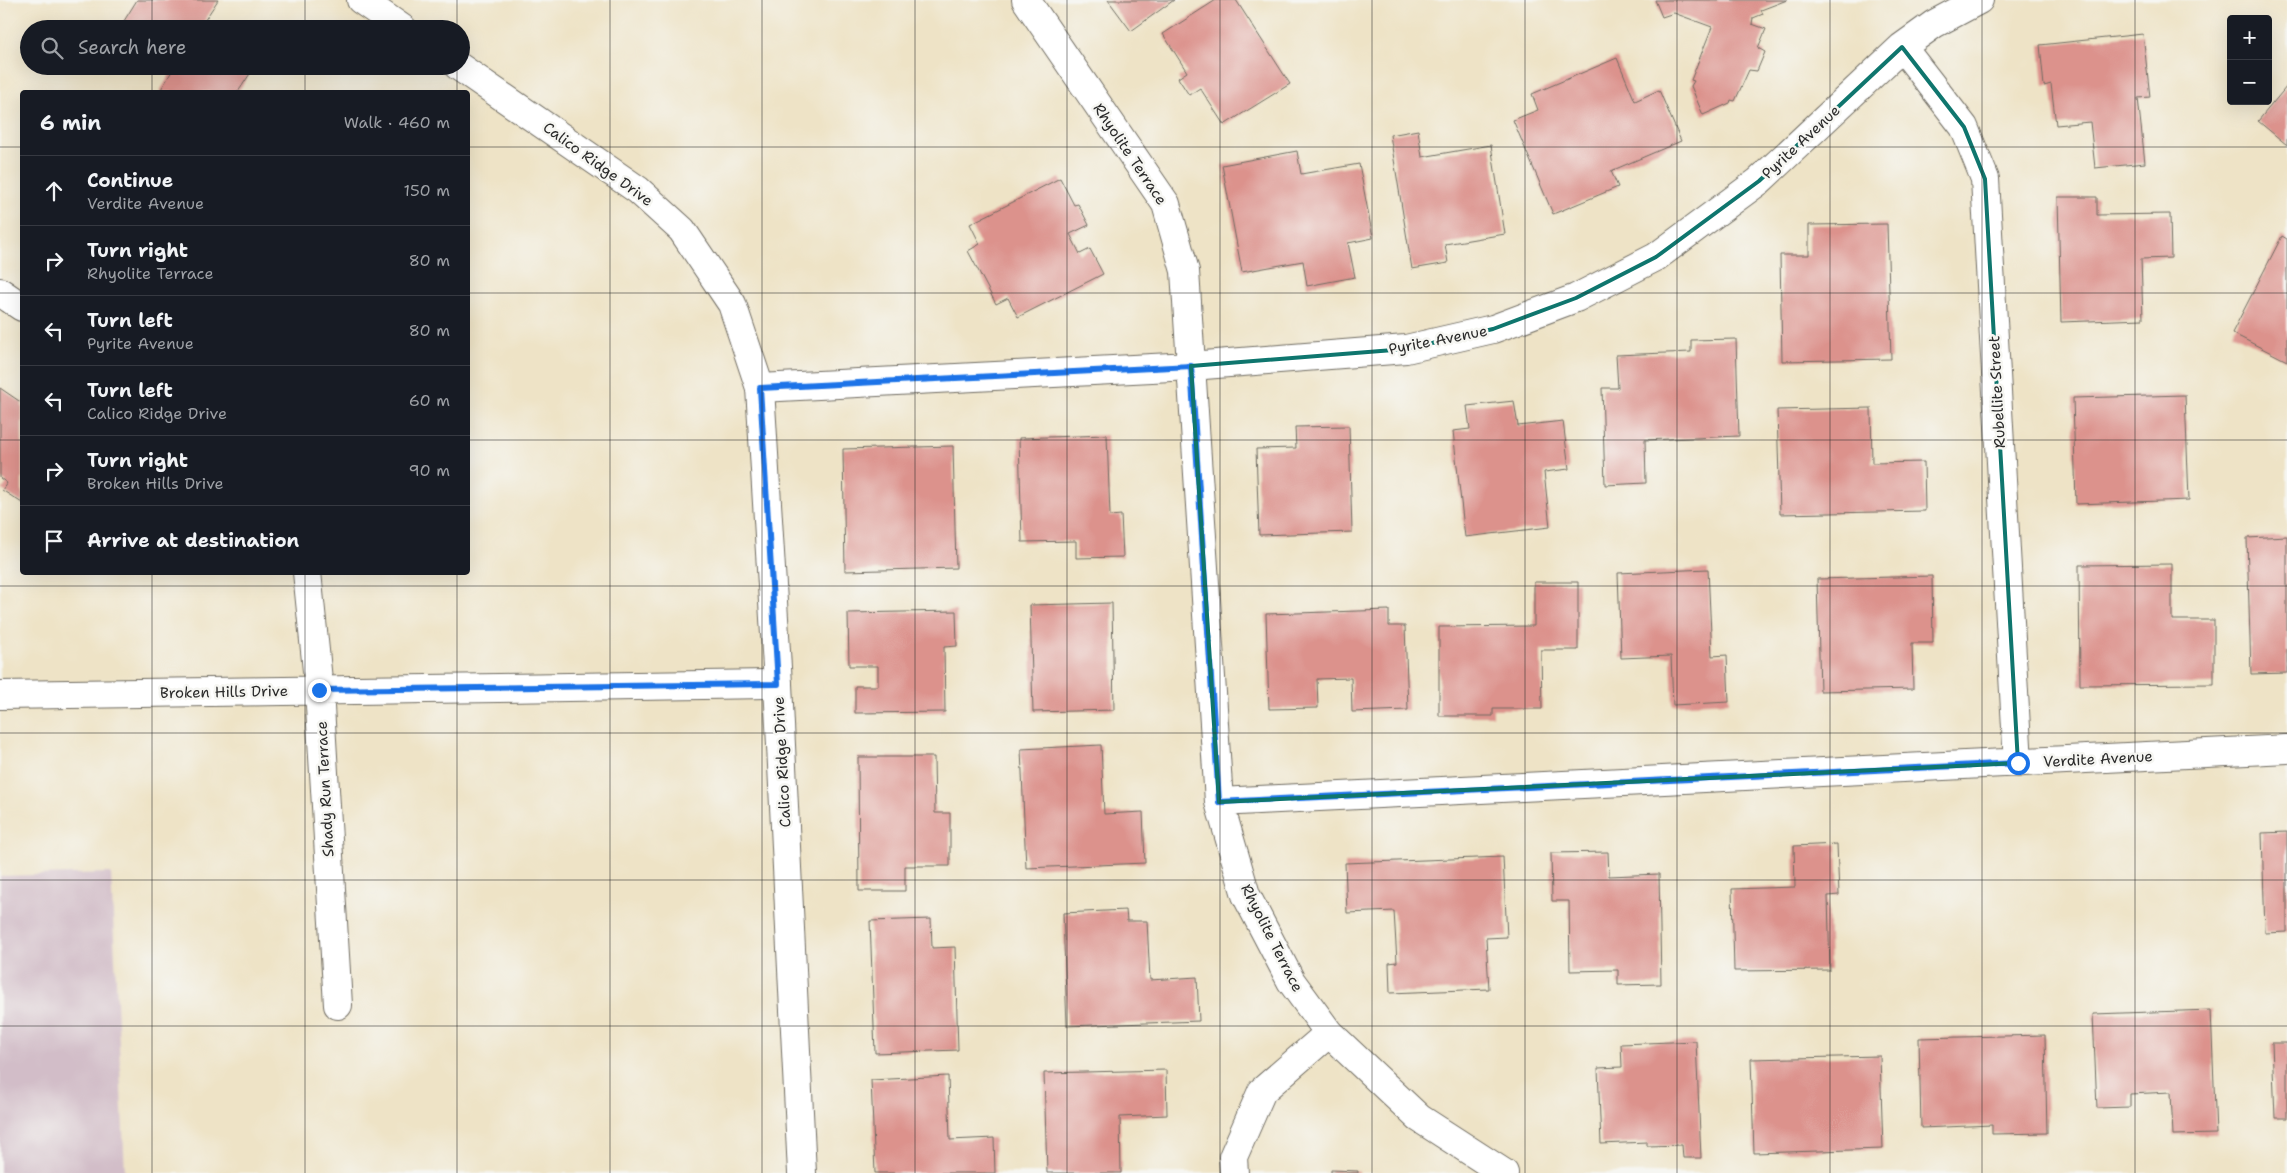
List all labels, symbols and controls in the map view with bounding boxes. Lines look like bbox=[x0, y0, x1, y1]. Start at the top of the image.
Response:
map controls bbox=[2227, 15, 2272, 105]
button: + bbox=[2227, 15, 2272, 60]
search box bbox=[20, 20, 470, 75]
icon: search bbox=[38, 34, 66, 62]
text: Search here bbox=[78, 35, 187, 60]
button: − bbox=[2227, 60, 2272, 105]
street label: Rhyolite Terrace bbox=[1089, 99, 1171, 209]
street label: Pyrite Avenue bbox=[1758, 101, 1844, 183]
text: 6 min bbox=[40, 109, 101, 137]
text: Walk · 460 m bbox=[344, 112, 450, 133]
street label: Calico Ridge Drive bbox=[539, 117, 657, 211]
text: Continue bbox=[87, 168, 173, 193]
icon: ahead bbox=[40, 177, 68, 205]
text: 150 m bbox=[403, 180, 450, 201]
text: Verdite Avenue bbox=[87, 193, 204, 214]
text: Turn right bbox=[87, 238, 188, 263]
icon: right bbox=[40, 247, 68, 275]
text: 80 m bbox=[409, 250, 450, 271]
text: Rhyolite Terrace bbox=[87, 263, 213, 284]
text: Turn left bbox=[87, 308, 173, 333]
icon: left bbox=[40, 317, 68, 345]
text: 80 m bbox=[409, 320, 450, 341]
street label: Pyrite Avenue bbox=[1387, 321, 1489, 359]
text: Pyrite Avenue bbox=[87, 333, 194, 354]
street label: Rubellite Street bbox=[1984, 335, 2010, 449]
text: Turn left bbox=[87, 378, 173, 403]
icon: left bbox=[40, 387, 68, 415]
text: 60 m bbox=[409, 390, 450, 411]
text: Calico Ridge Drive bbox=[87, 403, 227, 424]
text: Turn right bbox=[87, 448, 188, 473]
icon: right bbox=[40, 457, 68, 485]
text: 90 m bbox=[409, 460, 450, 481]
text: Broken Hills Drive bbox=[87, 473, 224, 494]
icon: arrive bbox=[40, 527, 68, 555]
text: Arrive at destination bbox=[87, 528, 299, 553]
route end bbox=[308, 679, 331, 702]
street label: Broken Hills Drive bbox=[160, 681, 288, 703]
street label: Calico Ridge Drive bbox=[769, 696, 795, 828]
street label: Shady Run Terrace bbox=[311, 721, 339, 857]
street label: Verdite Avenue bbox=[2043, 746, 2153, 772]
route start bbox=[2007, 752, 2030, 775]
street label: Rhyolite Terrace bbox=[1236, 881, 1308, 995]

